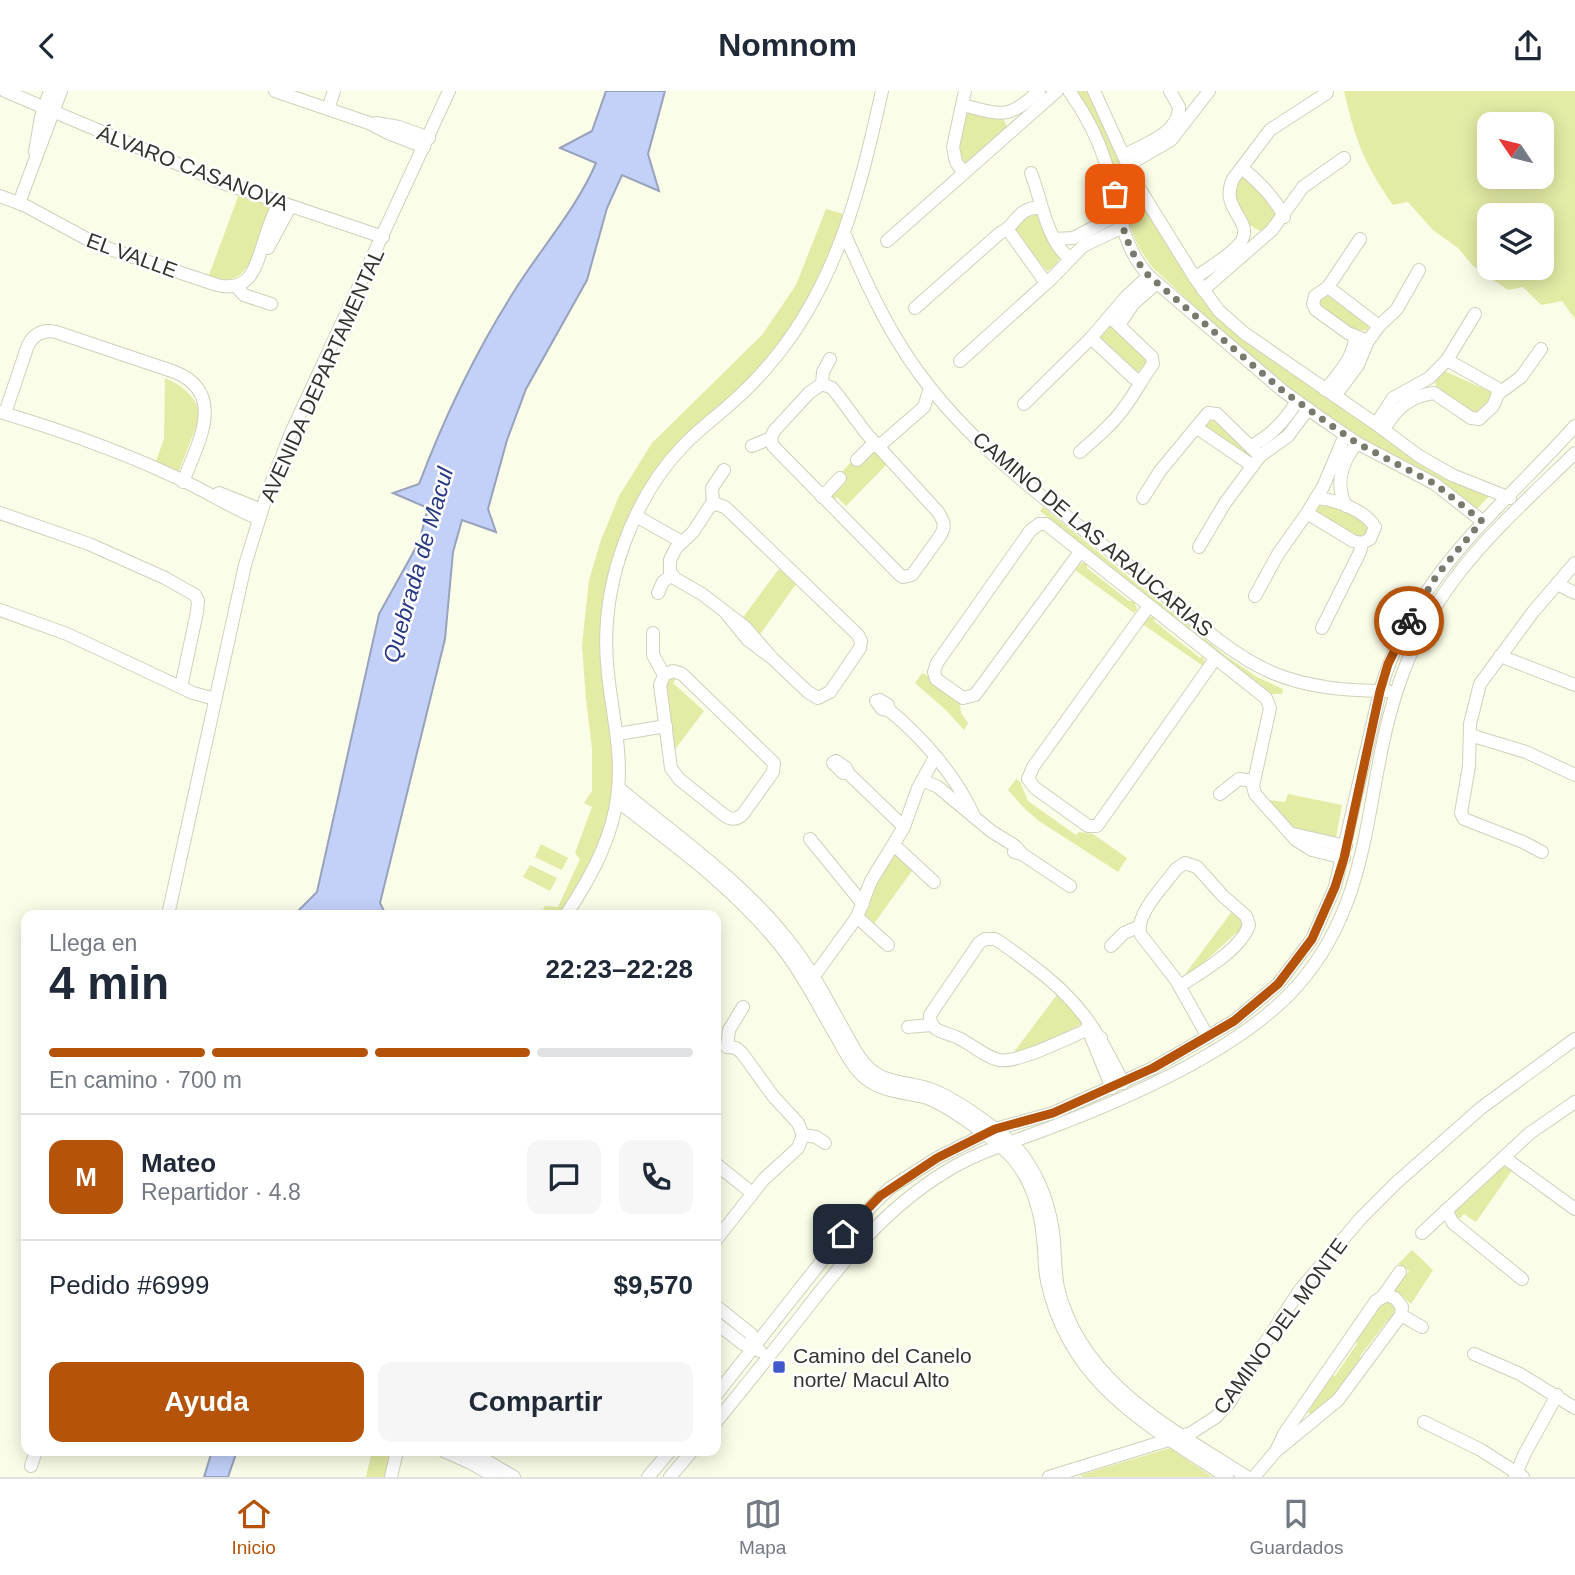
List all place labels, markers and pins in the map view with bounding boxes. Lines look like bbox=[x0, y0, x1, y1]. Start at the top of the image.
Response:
pin bbox=[1085, 164, 1145, 224]
pin bbox=[813, 1204, 873, 1264]
place label: Camino del Canelo norte/ Macul Alto bbox=[793, 1344, 972, 1391]
marker: Camino del Canelo norte/ Macul Alto bbox=[771, 1359, 787, 1375]

